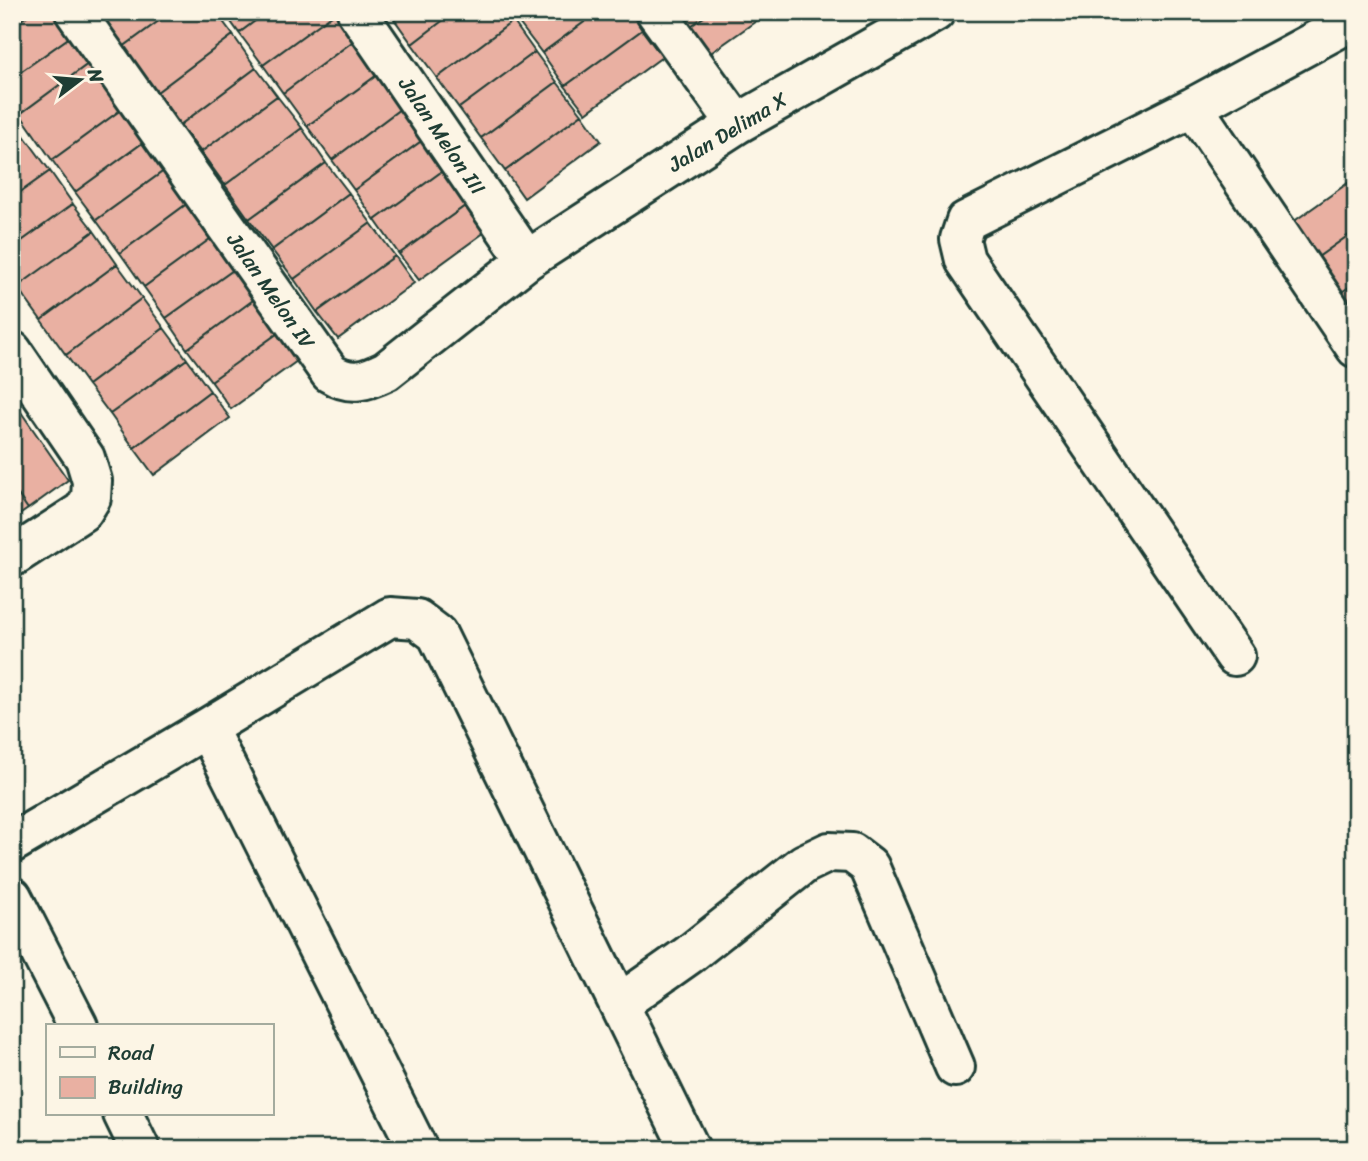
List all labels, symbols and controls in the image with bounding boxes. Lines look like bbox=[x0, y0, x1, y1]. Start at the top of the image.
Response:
north arrow bbox=[46, 46, 116, 116]
text: N bbox=[78, 64, 114, 87]
street label: Jalan Melon III bbox=[388, 68, 496, 204]
street label: Jalan Delima X bbox=[660, 81, 795, 183]
street label: Jalan Melon IV bbox=[216, 224, 326, 358]
legend bbox=[46, 1024, 273, 1116]
text: Road bbox=[108, 1034, 155, 1072]
text: Building bbox=[108, 1068, 184, 1106]

